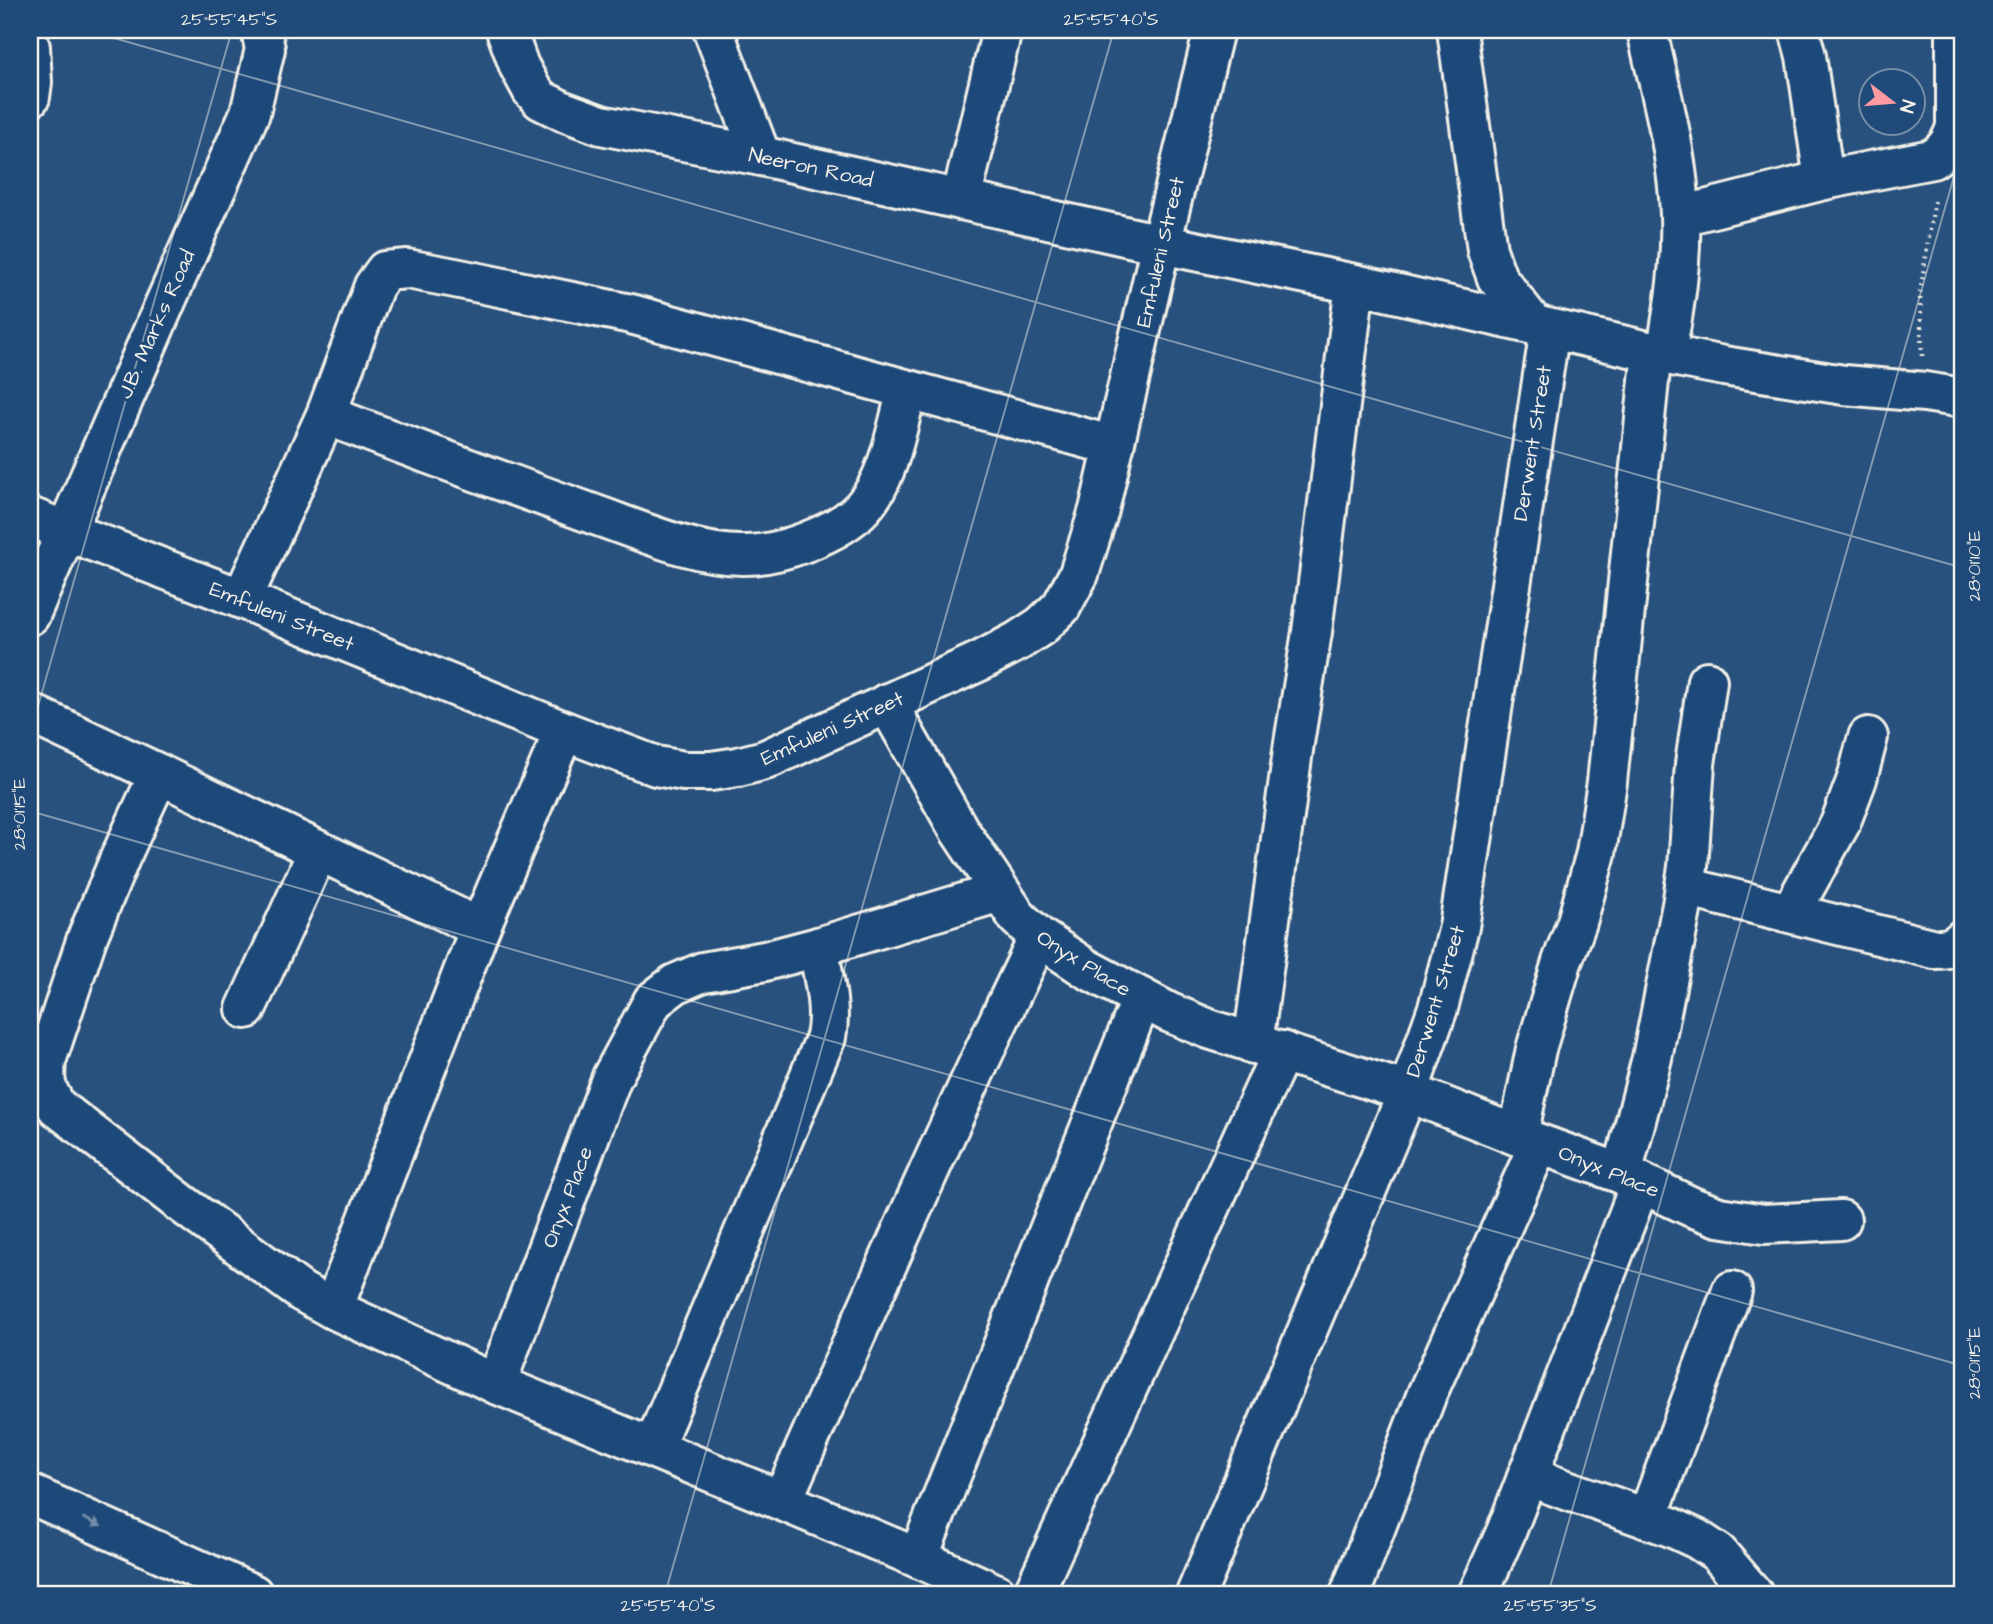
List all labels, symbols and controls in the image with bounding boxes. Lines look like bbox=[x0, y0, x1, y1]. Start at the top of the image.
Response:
text: 25°55'45"S bbox=[181, 7, 277, 32]
text: 25°55'40"S bbox=[1064, 7, 1158, 32]
north arrow bbox=[1856, 66, 1926, 136]
text: N bbox=[1892, 97, 1922, 116]
street label: Neeron Road bbox=[746, 140, 876, 195]
street label: Emfuleni Street bbox=[1129, 174, 1192, 330]
street label: J.B. Marks Road bbox=[111, 245, 202, 403]
street label: Derwent Street bbox=[1506, 363, 1559, 523]
text: 28°01'10"E bbox=[1962, 530, 1987, 602]
street label: Emfuleni Street bbox=[205, 574, 359, 659]
street label: Emfuleni Street bbox=[756, 684, 909, 773]
text: 28°01'15"E bbox=[7, 777, 32, 850]
street label: Derwent Street bbox=[1399, 921, 1472, 1081]
street label: Onyx Place bbox=[1030, 923, 1137, 1006]
street label: Onyx Place bbox=[1553, 1138, 1664, 1207]
street label: Onyx Place bbox=[535, 1142, 602, 1253]
text: 28°01'15"E bbox=[1962, 1326, 1987, 1399]
one-way arrow bbox=[82, 1516, 102, 1528]
text: 25°55'40"S bbox=[621, 1593, 715, 1618]
text: 25°55'35"S bbox=[1503, 1593, 1597, 1618]

